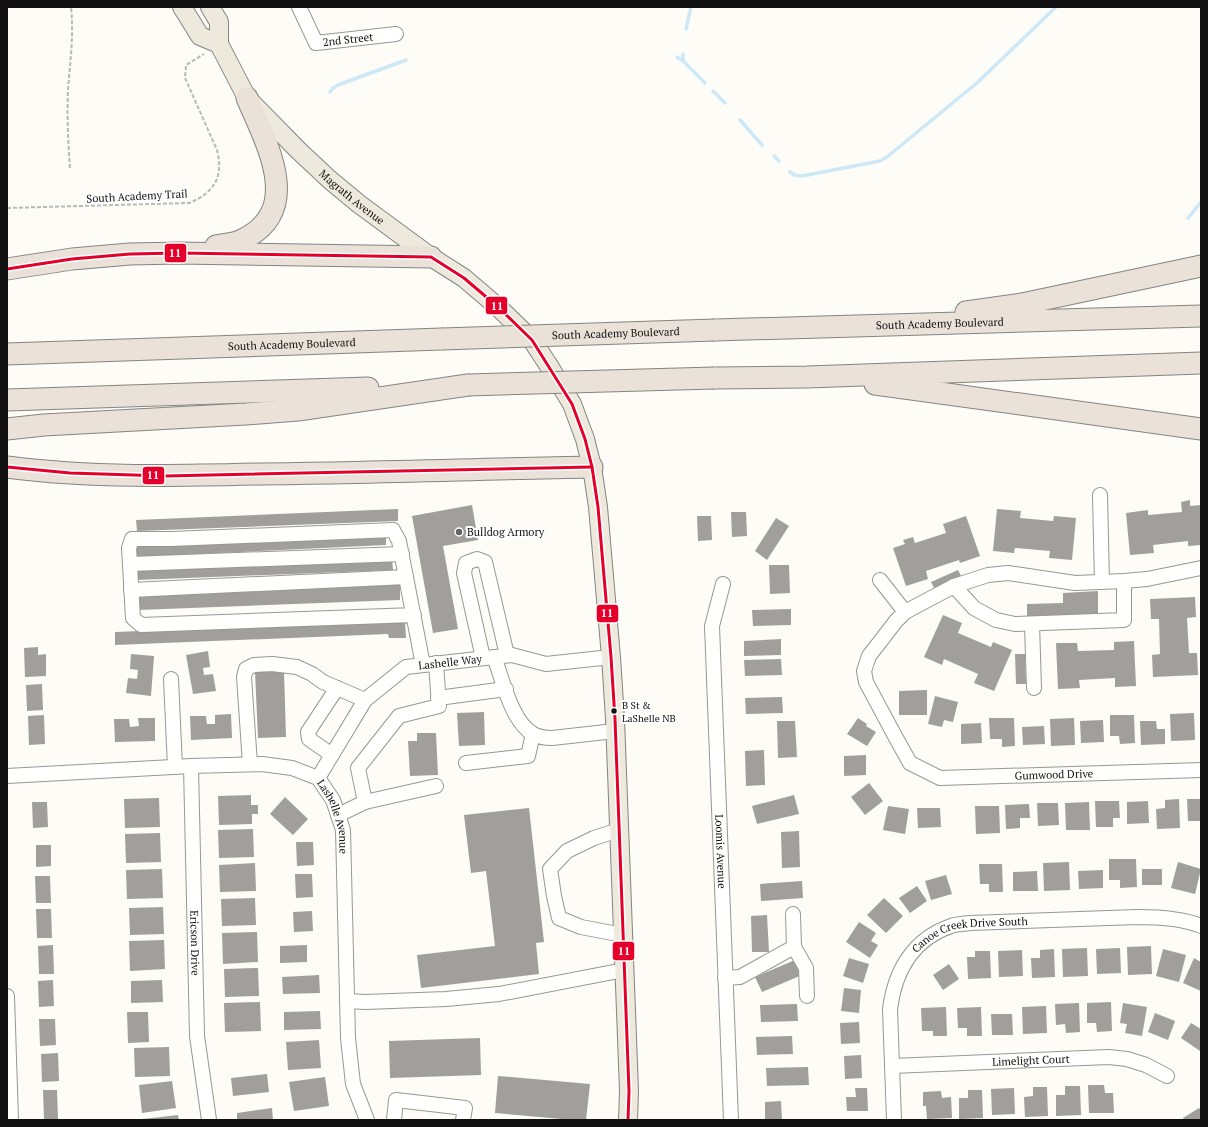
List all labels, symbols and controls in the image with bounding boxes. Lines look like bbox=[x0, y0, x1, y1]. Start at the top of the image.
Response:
street label: 2nd Street bbox=[322, 30, 374, 49]
street label: Magrath Avenue bbox=[316, 167, 388, 228]
street label: South Academy Trail bbox=[86, 186, 188, 206]
line badge: 11 bbox=[164, 243, 187, 263]
text: 11 bbox=[169, 246, 181, 260]
line badge: 11 bbox=[485, 296, 508, 315]
text: 11 bbox=[491, 299, 503, 313]
street label: South Academy Boulevard bbox=[876, 315, 1004, 332]
street label: South Academy Boulevard bbox=[552, 324, 680, 342]
street label: South Academy Boulevard bbox=[228, 335, 356, 353]
line badge: 11 bbox=[142, 466, 165, 485]
text: 11 bbox=[147, 468, 159, 482]
place label: Bulldog Armory bbox=[467, 525, 545, 539]
marker: Bulldog Armory bbox=[454, 527, 464, 537]
line badge: 11 bbox=[596, 604, 619, 623]
text: 11 bbox=[601, 606, 613, 620]
street label: Lashelle Way bbox=[417, 651, 483, 673]
place label: B St & LaShelle NB bbox=[622, 699, 676, 725]
marker: B St & LaShelle NB bbox=[609, 706, 619, 716]
street label: Gumwood Drive bbox=[1015, 766, 1094, 783]
street label: Lashelle Avenue bbox=[314, 777, 351, 855]
street label: Loomis Avenue bbox=[712, 814, 729, 889]
street label: Ericson Drive bbox=[187, 910, 203, 976]
street label: Canoe Creek Drive South bbox=[909, 914, 1029, 955]
line badge: 11 bbox=[612, 941, 635, 961]
text: 11 bbox=[618, 944, 630, 958]
street label: Limelight Court bbox=[992, 1052, 1070, 1069]

